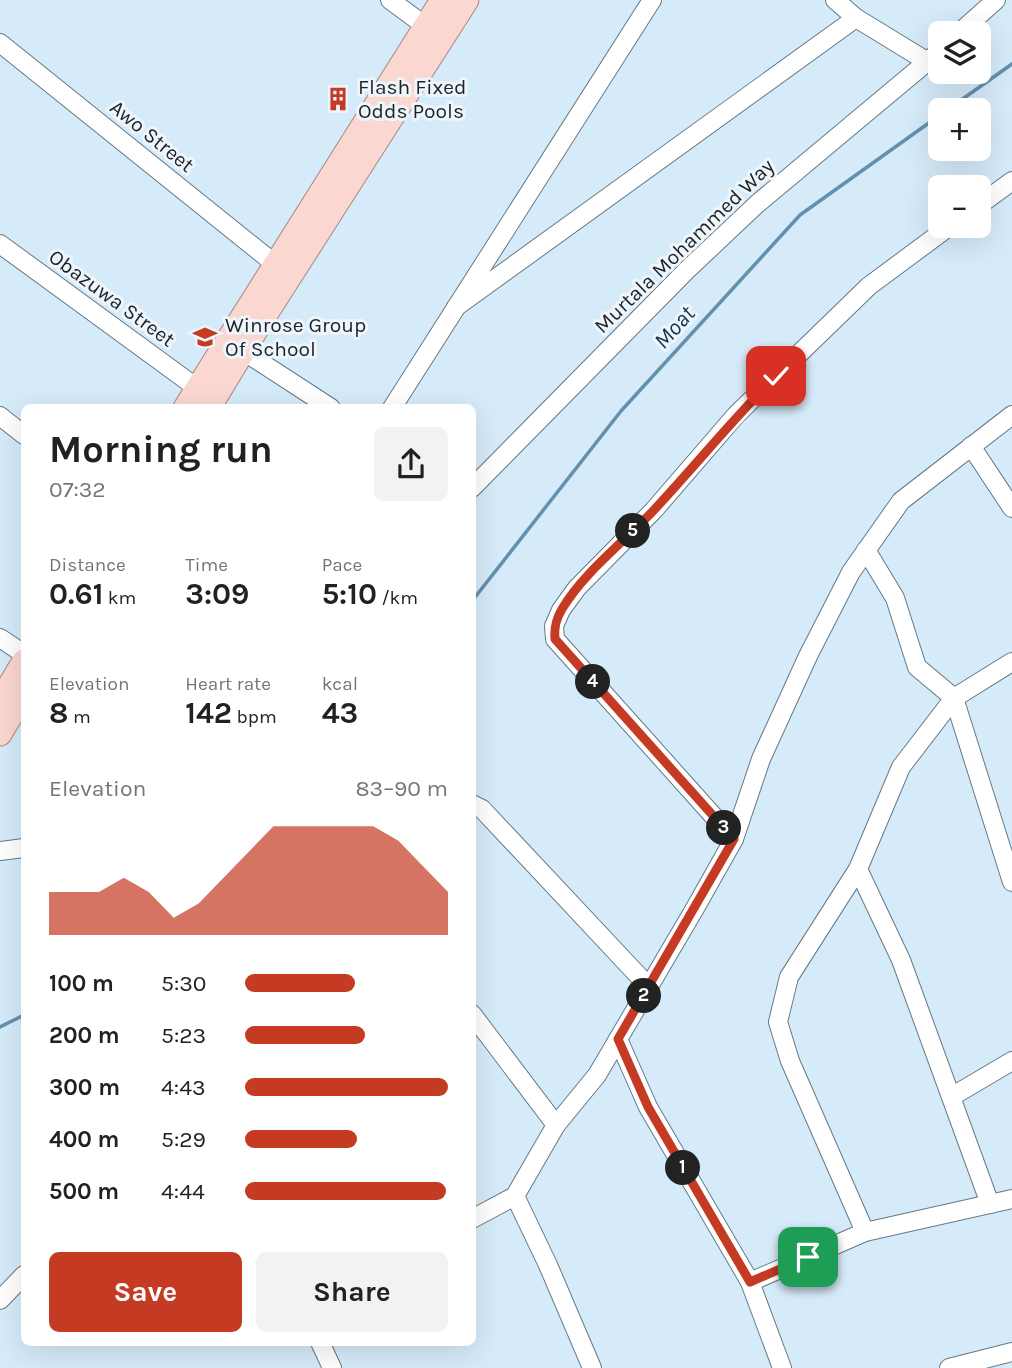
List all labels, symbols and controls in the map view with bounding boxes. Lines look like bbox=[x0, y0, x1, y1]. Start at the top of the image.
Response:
map controls bbox=[928, 21, 991, 238]
button: layers bbox=[928, 21, 991, 84]
place label: Flash Fixed Odds Pools bbox=[358, 75, 466, 123]
building icon: Flash Fixed Odds Pools bbox=[324, 85, 352, 113]
street label: Awo Street bbox=[105, 95, 199, 177]
button: + bbox=[928, 98, 991, 161]
street label: Murtala Mohammed Way bbox=[589, 154, 779, 338]
button: − bbox=[928, 175, 991, 238]
street label: Obazuwa Street bbox=[44, 244, 180, 352]
water label: Moat bbox=[648, 299, 701, 354]
place label: Winrose Group Of School bbox=[225, 313, 366, 361]
school or university icon: Winrose Group Of School bbox=[191, 323, 219, 351]
pin bbox=[746, 346, 806, 406]
icon: check bbox=[757, 357, 795, 395]
text: Morning run bbox=[49, 427, 273, 472]
button: share bbox=[374, 427, 448, 501]
text: 07:32 bbox=[49, 476, 106, 503]
pin: 5 bbox=[616, 514, 650, 548]
text: 5 bbox=[627, 519, 638, 541]
text: Distance bbox=[49, 554, 126, 576]
text: Time bbox=[185, 554, 228, 576]
text: Pace bbox=[322, 554, 362, 576]
text: 0.61 bbox=[49, 576, 103, 612]
text: 3:09 bbox=[185, 576, 249, 612]
text: 5:10 bbox=[322, 576, 377, 612]
text: km bbox=[103, 587, 136, 609]
text: /km bbox=[377, 587, 418, 609]
pin: 4 bbox=[576, 664, 610, 700]
text: 4 bbox=[587, 670, 598, 692]
text: Elevation bbox=[49, 673, 129, 695]
text: Heart rate bbox=[185, 673, 271, 695]
text: kcal bbox=[322, 673, 358, 695]
text: 8 bbox=[49, 695, 68, 731]
text: 142 bbox=[185, 695, 232, 731]
text: 43 bbox=[322, 695, 358, 731]
text: m bbox=[68, 706, 91, 728]
text: bpm bbox=[232, 706, 277, 728]
text: Elevation bbox=[49, 775, 146, 802]
text: 83–90 m bbox=[355, 775, 448, 802]
pin: 3 bbox=[706, 810, 742, 846]
text: 3 bbox=[718, 816, 729, 838]
text: 100 m bbox=[49, 970, 114, 997]
text: 5:30 bbox=[161, 970, 207, 997]
pin: 2 bbox=[626, 978, 662, 1014]
text: 2 bbox=[638, 984, 649, 1006]
text: 200 m bbox=[49, 1022, 120, 1049]
text: 5:23 bbox=[161, 1022, 206, 1049]
text: 300 m bbox=[49, 1074, 120, 1101]
text: 4:43 bbox=[161, 1074, 206, 1101]
text: 400 m bbox=[49, 1126, 119, 1153]
text: 5:29 bbox=[161, 1126, 206, 1153]
pin: 1 bbox=[666, 1150, 700, 1186]
text: 1 bbox=[679, 1156, 686, 1178]
text: 500 m bbox=[49, 1178, 119, 1205]
text: 4:44 bbox=[161, 1178, 205, 1205]
pin bbox=[778, 1227, 838, 1287]
icon: arrive bbox=[789, 1238, 827, 1276]
button: Save bbox=[49, 1252, 242, 1332]
button: Share bbox=[256, 1252, 448, 1332]

